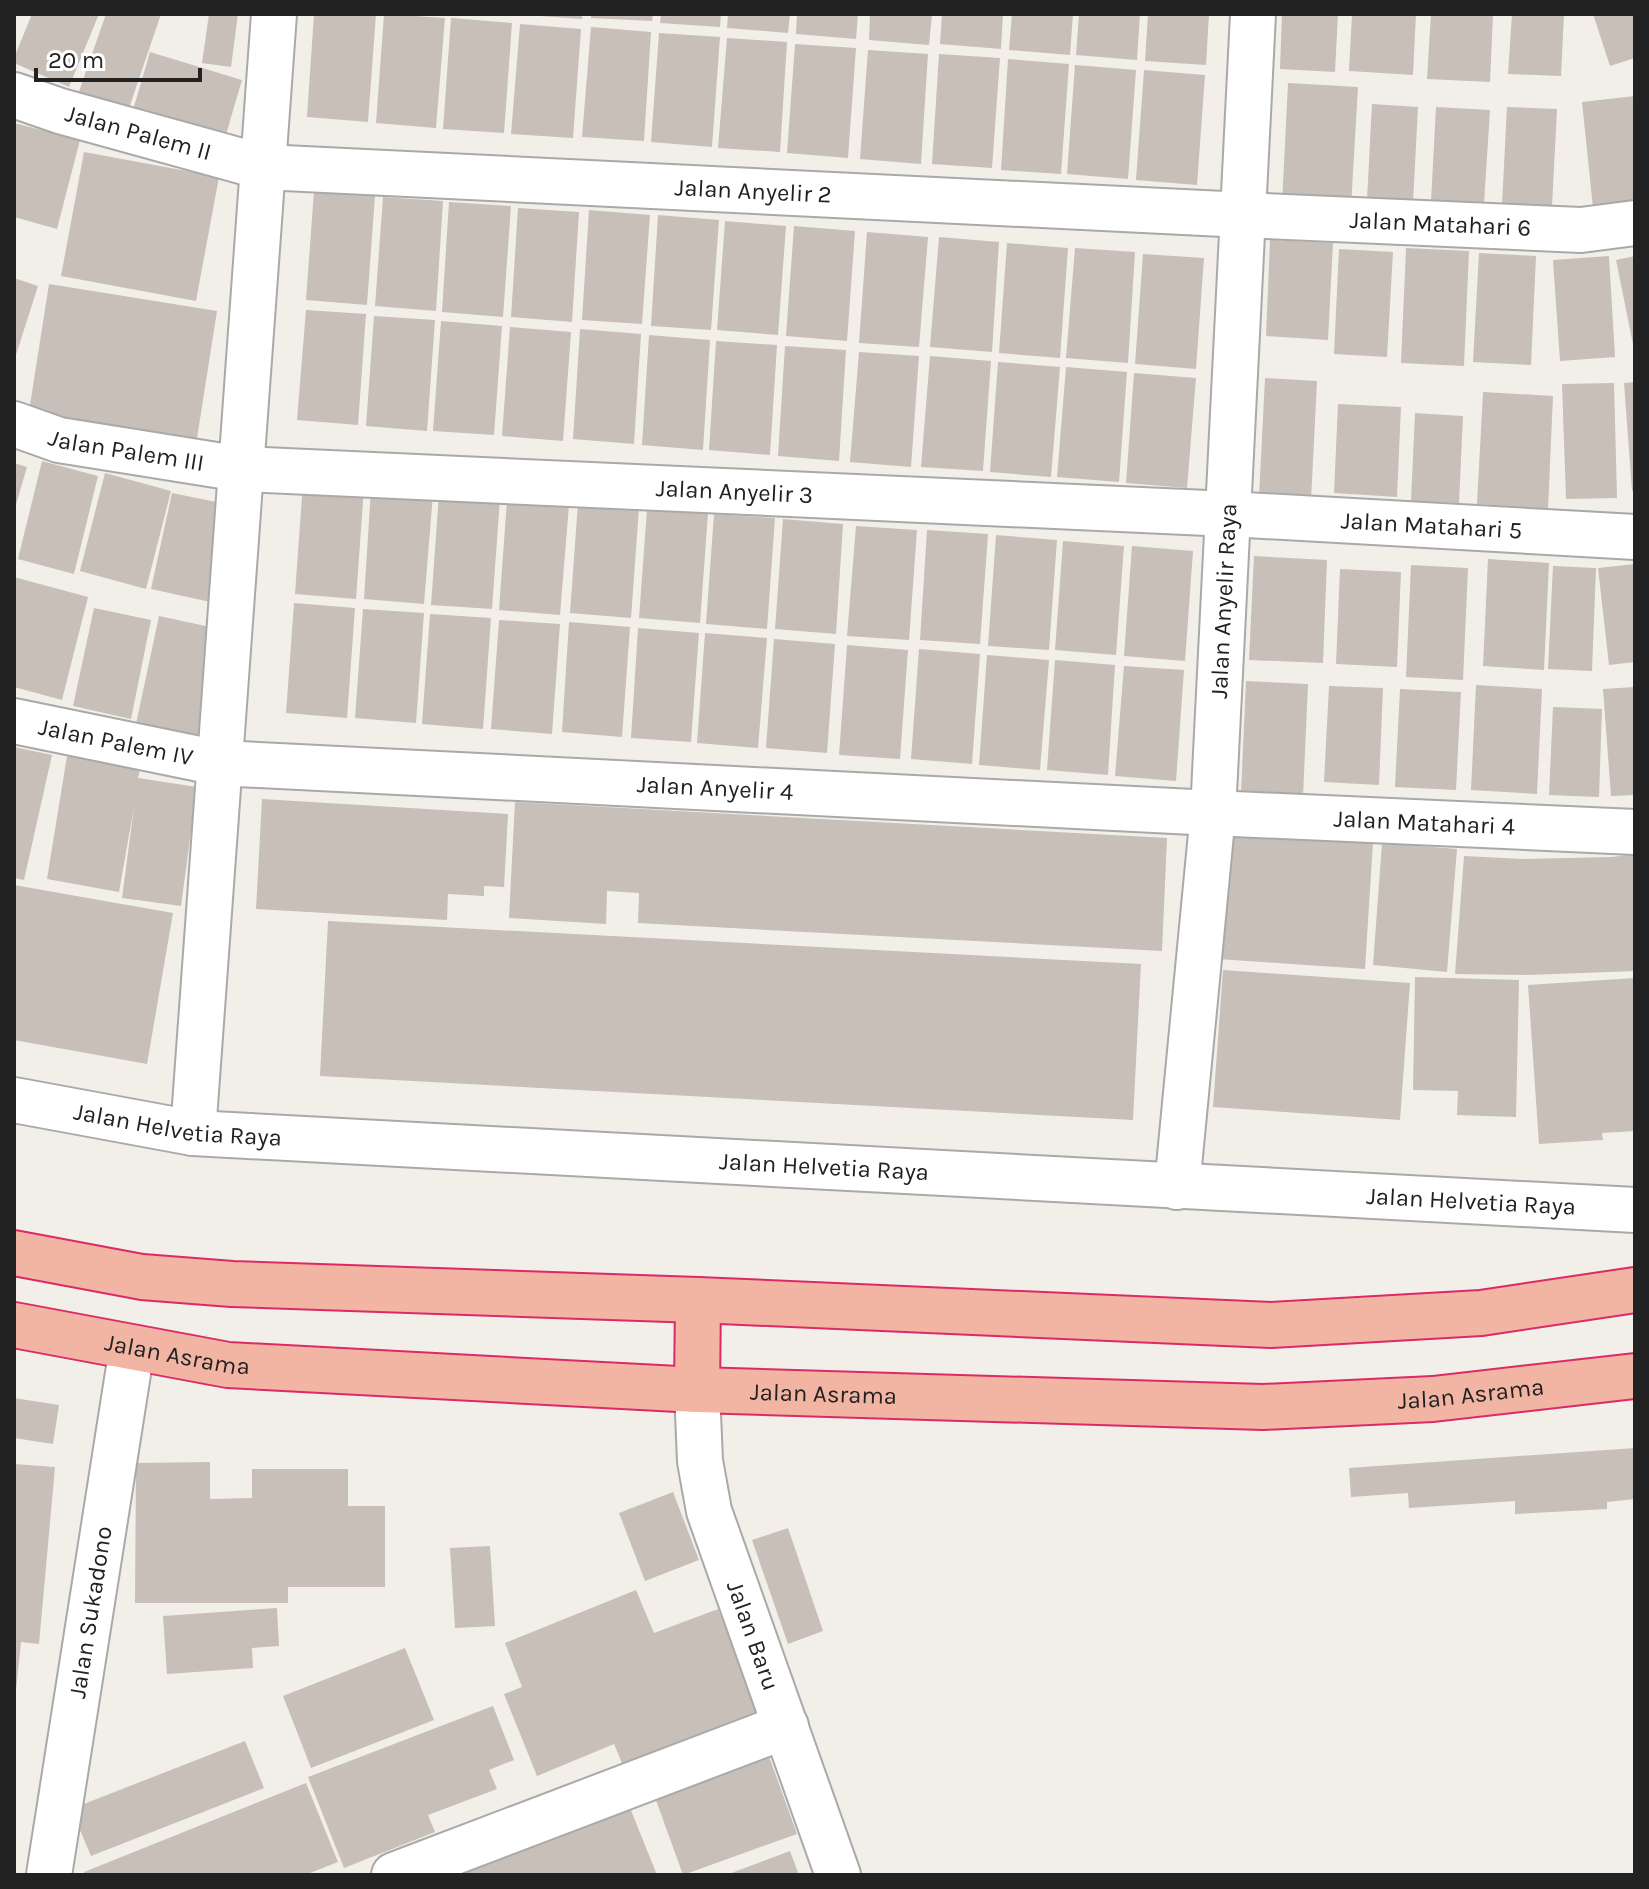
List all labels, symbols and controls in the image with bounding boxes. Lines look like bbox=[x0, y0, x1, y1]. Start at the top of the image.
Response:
scale bar bbox=[36, 32, 200, 82]
text: 20 m bbox=[48, 46, 104, 74]
street label: Jalan Palem II bbox=[62, 99, 215, 166]
street label: Jalan Anyelir 2 bbox=[674, 173, 832, 209]
street label: Jalan Matahari 6 bbox=[1349, 206, 1532, 242]
street label: Jalan Palem III bbox=[45, 423, 206, 477]
street label: Jalan Anyelir 3 bbox=[655, 474, 814, 509]
street label: Jalan Anyelir Raya bbox=[1205, 503, 1242, 699]
street label: Jalan Matahari 5 bbox=[1340, 506, 1523, 545]
street label: Jalan Palem IV bbox=[36, 712, 196, 771]
street label: Jalan Anyelir 4 bbox=[636, 770, 794, 806]
street label: Jalan Matahari 4 bbox=[1333, 804, 1516, 841]
street label: Jalan Helvetia Raya bbox=[71, 1097, 283, 1152]
street label: Jalan Helvetia Raya bbox=[718, 1147, 930, 1186]
street label: Jalan Helvetia Raya bbox=[1366, 1182, 1577, 1221]
street label: Jalan Asrama bbox=[102, 1328, 251, 1380]
street label: Jalan Asrama bbox=[1397, 1372, 1546, 1415]
street label: Jalan Asrama bbox=[750, 1378, 897, 1410]
street label: Jalan Sukadono bbox=[63, 1524, 118, 1700]
street label: Jalan Baru bbox=[721, 1577, 785, 1694]

